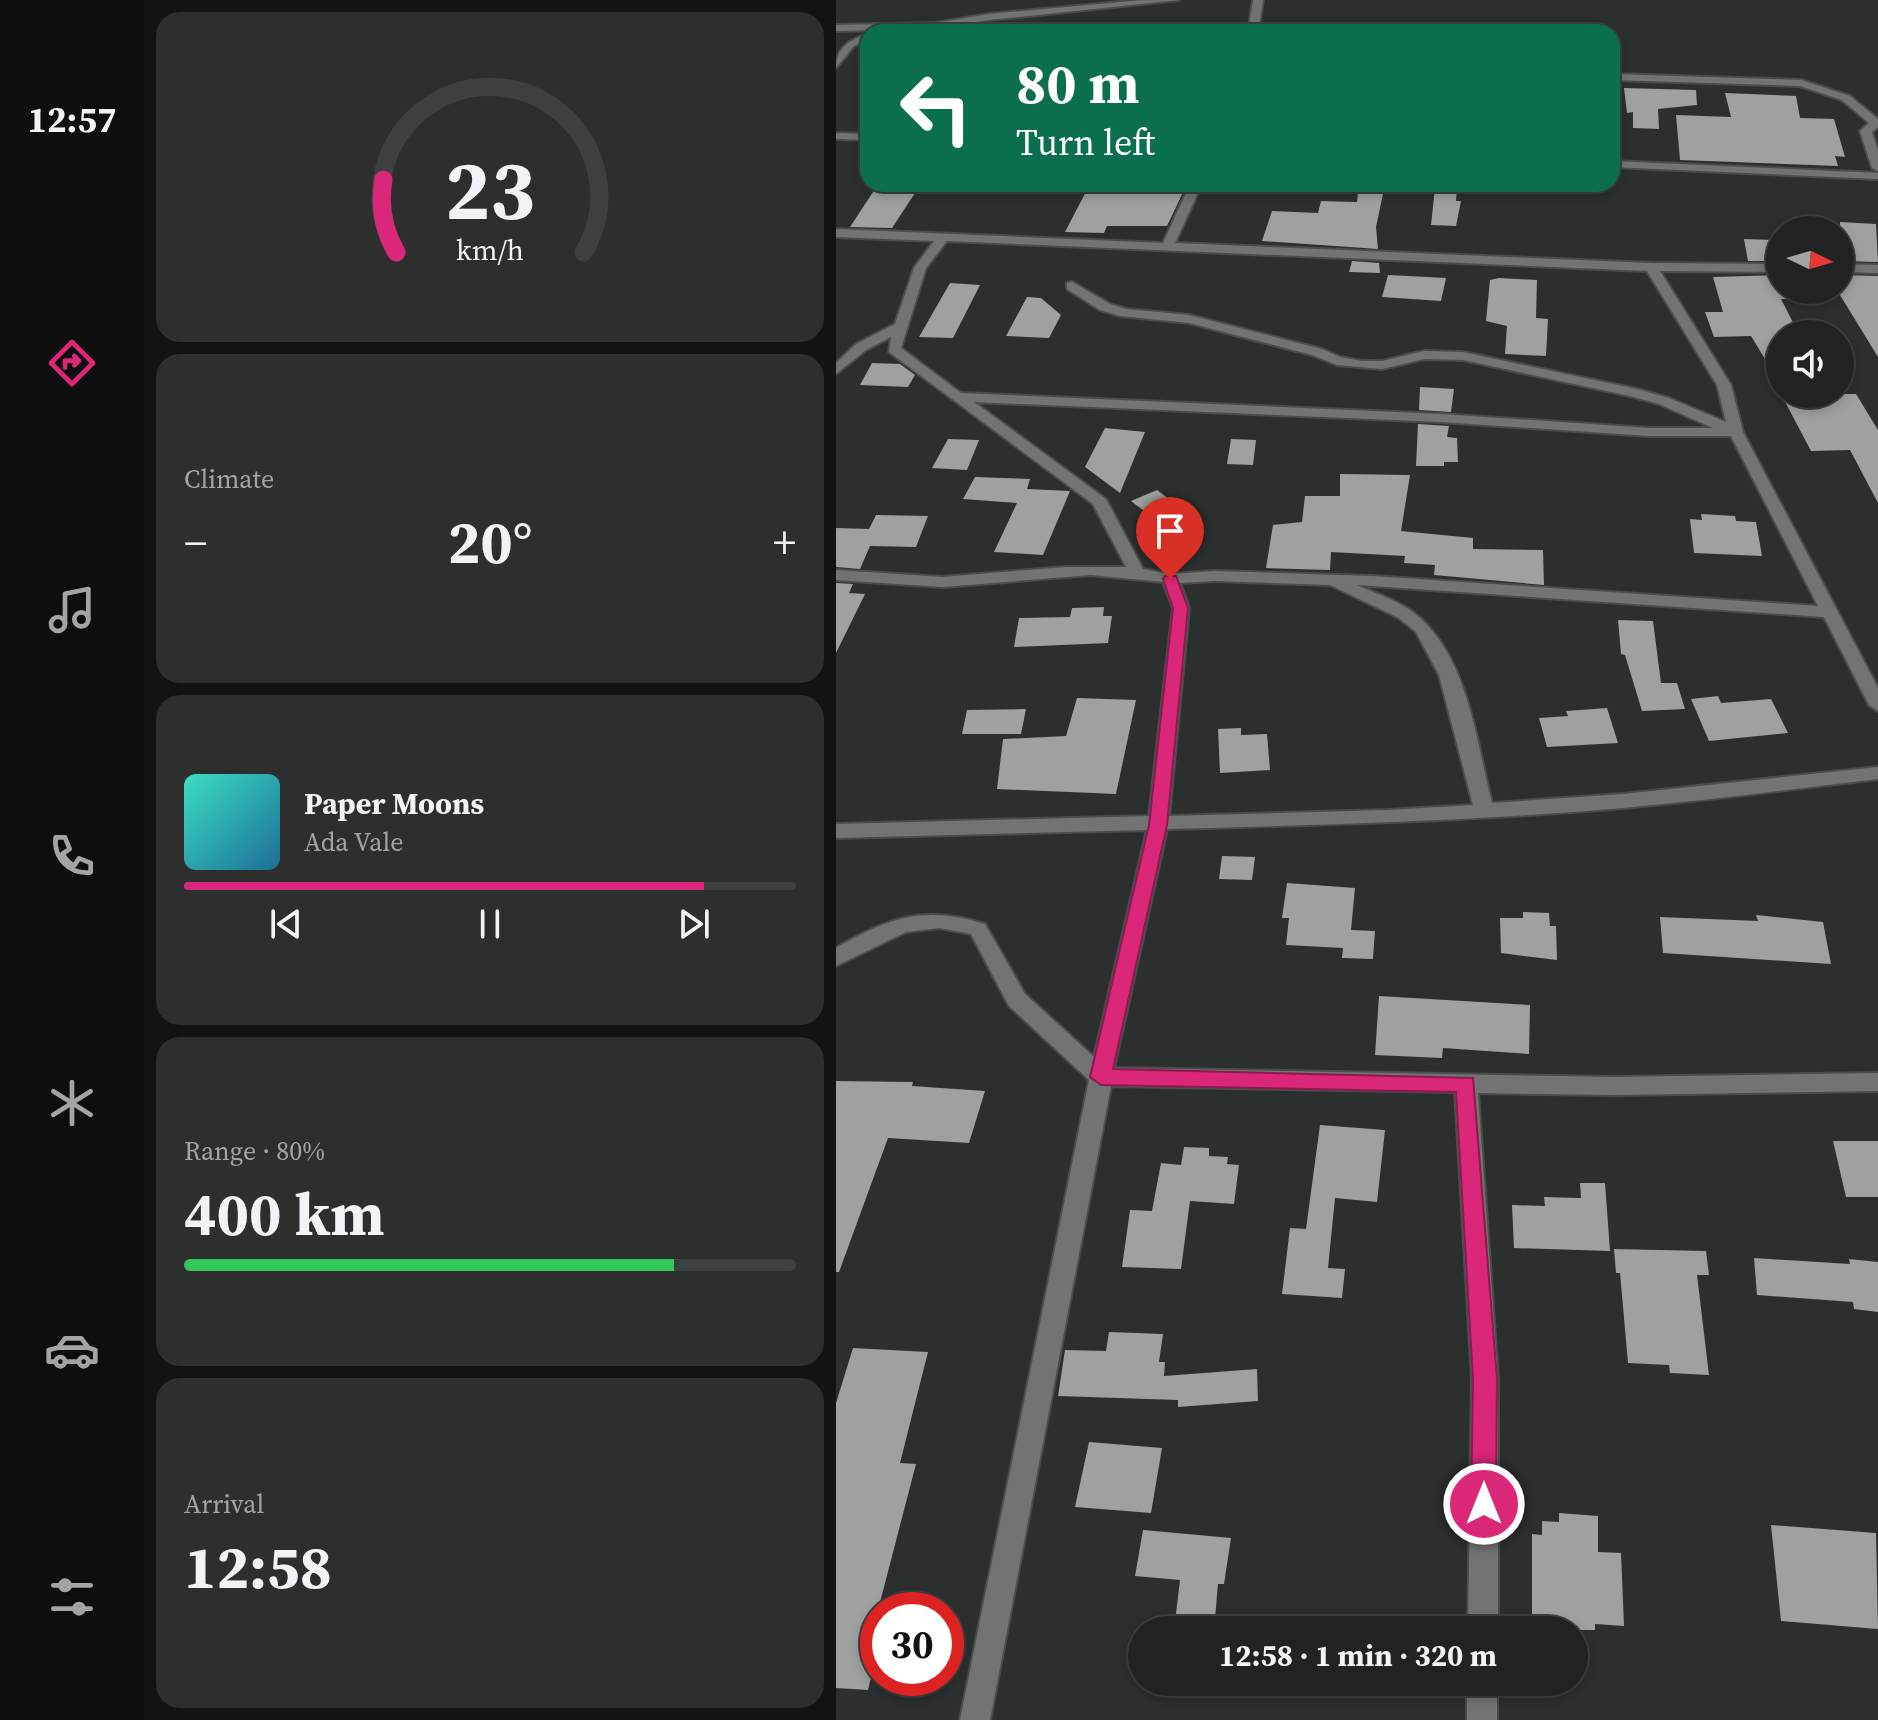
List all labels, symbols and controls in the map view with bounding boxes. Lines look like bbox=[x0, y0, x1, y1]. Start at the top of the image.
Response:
text: 80 m bbox=[1016, 45, 1139, 122]
icon: left bbox=[884, 56, 988, 160]
text: 12:57 bbox=[28, 95, 116, 144]
text: Turn left bbox=[1016, 118, 1155, 167]
text: 23 bbox=[445, 132, 535, 246]
north arrow bbox=[1766, 216, 1854, 304]
map controls bbox=[1766, 216, 1854, 408]
text: km/h bbox=[456, 230, 524, 270]
button: sound bbox=[1766, 320, 1854, 408]
icon: directions bbox=[44, 335, 100, 391]
text: Climate bbox=[184, 461, 274, 497]
pin bbox=[1136, 497, 1204, 579]
text: 20° bbox=[448, 501, 532, 583]
icon: arrive bbox=[1148, 509, 1192, 553]
text: − bbox=[184, 512, 207, 573]
text: + bbox=[773, 512, 796, 573]
icon: music bbox=[44, 582, 100, 638]
text: Paper Moons bbox=[304, 783, 484, 824]
text: Ada Vale bbox=[304, 824, 403, 860]
icon: phone bbox=[44, 828, 100, 884]
icon: previous bbox=[264, 902, 308, 946]
icon: pause bbox=[468, 902, 512, 946]
icon: next bbox=[672, 902, 716, 946]
icon: climate bbox=[44, 1075, 100, 1131]
text: Range · 80% bbox=[184, 1133, 325, 1169]
text: 400 km bbox=[184, 1173, 385, 1255]
icon: car bbox=[44, 1322, 100, 1378]
position arrow bbox=[1442, 1462, 1526, 1546]
text: Arrival bbox=[184, 1486, 264, 1522]
text: 12:58 bbox=[184, 1526, 332, 1608]
icon: filters bbox=[44, 1569, 100, 1625]
speed limit sign: 30 bbox=[860, 1592, 964, 1696]
text: 12:58 · 1 min · 320 m bbox=[1219, 1635, 1497, 1676]

